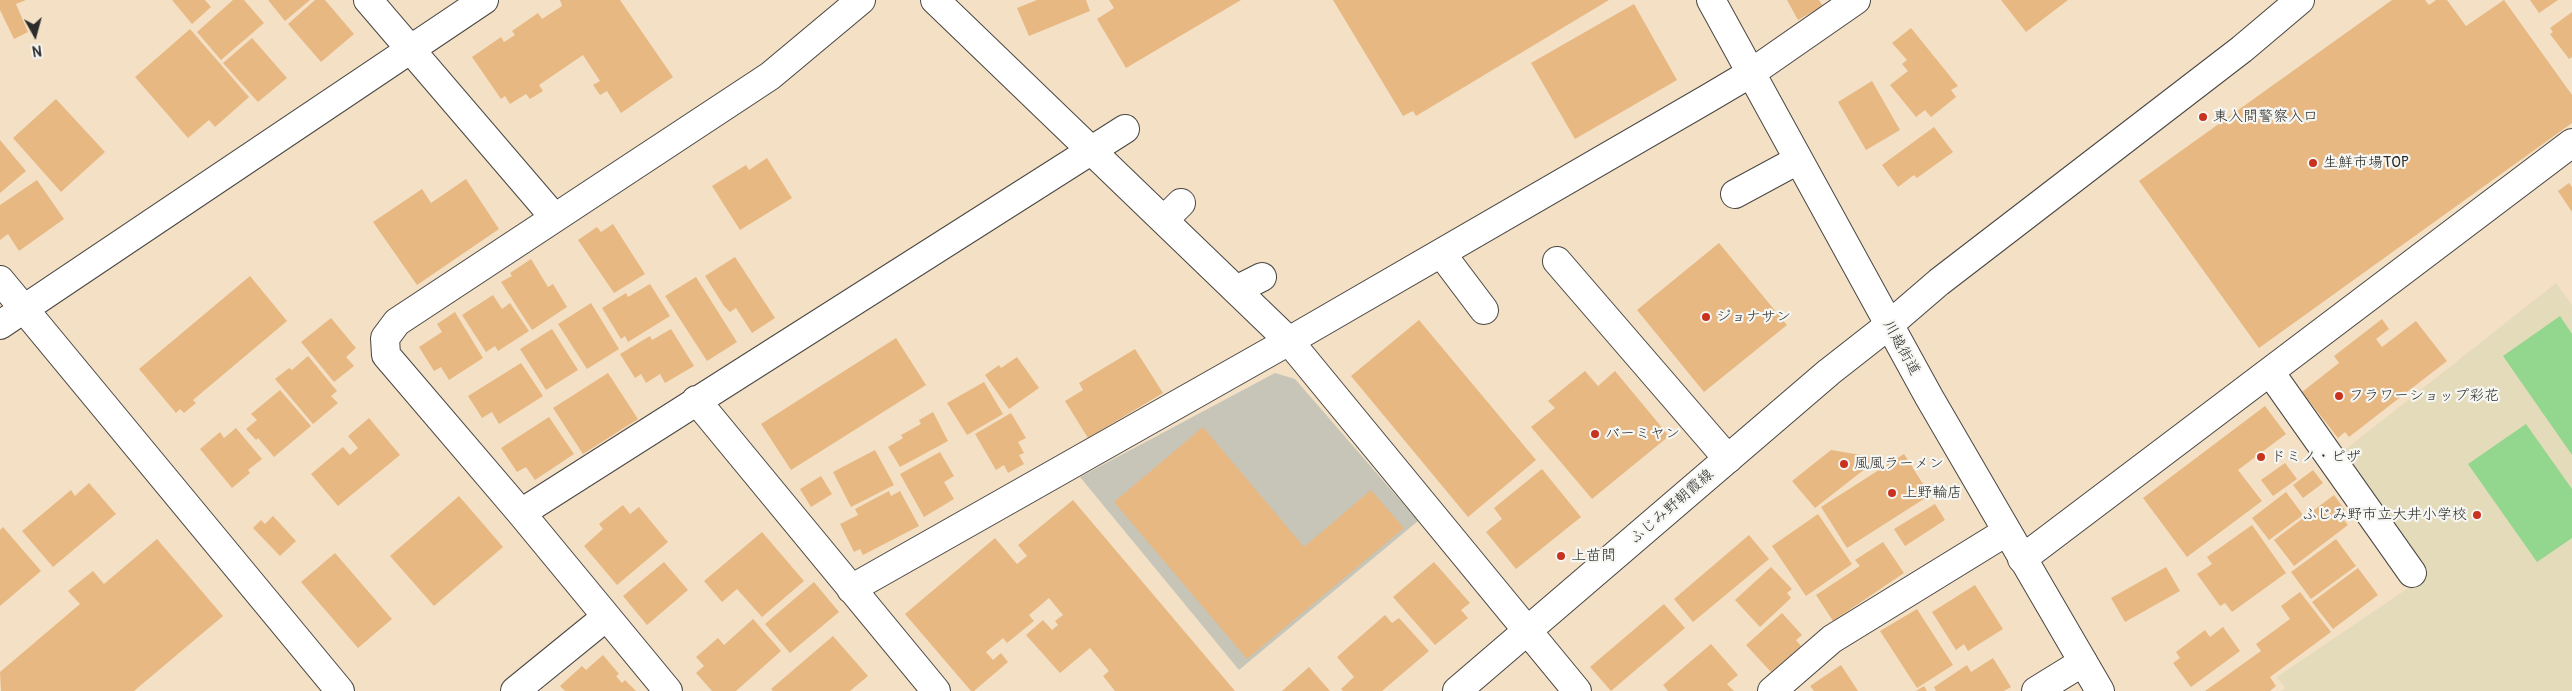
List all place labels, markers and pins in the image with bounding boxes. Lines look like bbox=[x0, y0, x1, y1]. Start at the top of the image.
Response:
place label: 東入間警察入口 bbox=[2213, 108, 2318, 126]
marker: 東入間警察入口 bbox=[2197, 111, 2209, 123]
place label: 生鮮市場TOP bbox=[2323, 154, 2409, 172]
marker: 生鮮市場TOP bbox=[2307, 157, 2319, 169]
place label: ジョナサン bbox=[1716, 308, 1791, 326]
marker: ジョナサン bbox=[1700, 311, 1712, 323]
place label: フラワーショップ彩花 bbox=[2349, 387, 2499, 405]
marker: フラワーショップ彩花 bbox=[2333, 390, 2345, 402]
place label: バーミヤン bbox=[1605, 425, 1680, 443]
marker: バーミヤン bbox=[1589, 428, 1601, 440]
place label: ドミノ・ピザ bbox=[2271, 448, 2361, 466]
marker: ドミノ・ピザ bbox=[2255, 451, 2267, 463]
place label: 風風ラーメン bbox=[1854, 455, 1944, 473]
marker: 風風ラーメン bbox=[1838, 458, 1850, 470]
place label: 上野輪店 bbox=[1902, 484, 1962, 502]
marker: 上野輪店 bbox=[1886, 487, 1898, 499]
place label: ふじみ野市立大井小学校 bbox=[2302, 506, 2467, 524]
marker: ふじみ野市立大井小学校 bbox=[2471, 509, 2483, 521]
place label: 上苗間 bbox=[1571, 547, 1616, 565]
marker: 上苗間 bbox=[1555, 550, 1567, 562]

